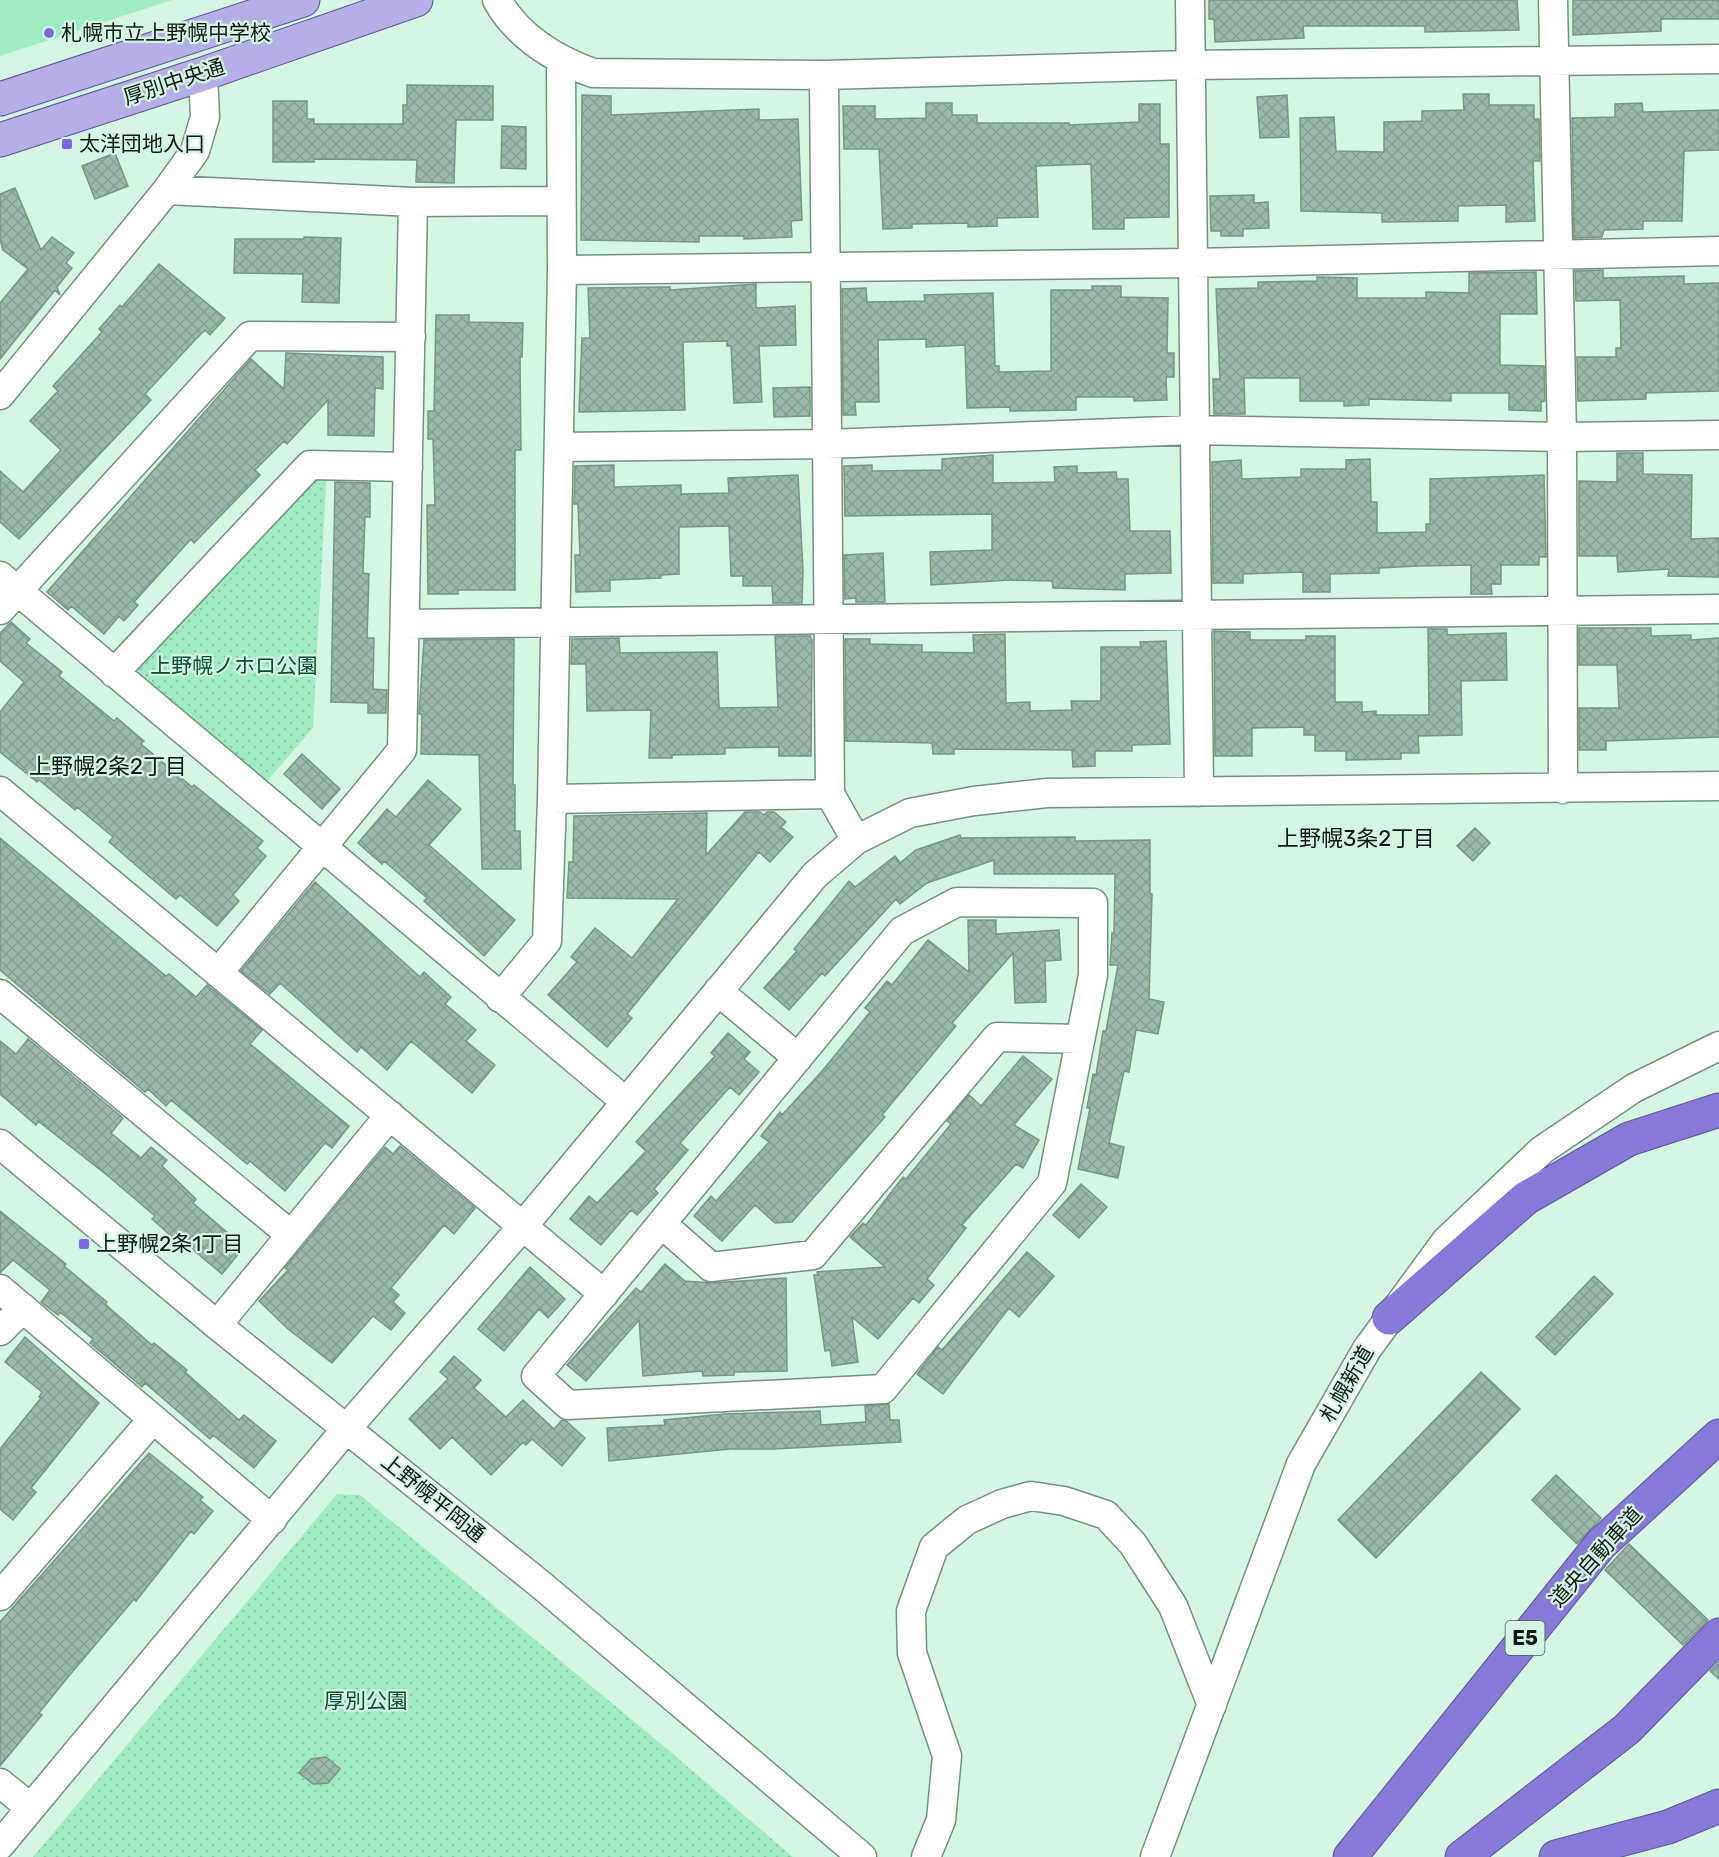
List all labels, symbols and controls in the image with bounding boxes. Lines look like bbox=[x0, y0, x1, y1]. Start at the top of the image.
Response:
place label: 札幌市立上野幌中学校 bbox=[61, 20, 271, 45]
marker: 札幌市立上野幌中学校 bbox=[42, 26, 56, 40]
street label: 厚別中央通 bbox=[120, 53, 228, 110]
place label: 太洋団地入口 bbox=[79, 131, 205, 156]
marker: 太洋団地入口 bbox=[60, 137, 74, 151]
park label: 上野幌ノホロ公園 bbox=[150, 653, 318, 678]
district label: 上野幌2条2丁目 bbox=[29, 753, 187, 780]
district label: 上野幌3条2丁目 bbox=[1277, 825, 1435, 852]
place label: 上野幌2条1丁目 bbox=[96, 1231, 243, 1256]
marker: 上野幌2条1丁目 bbox=[77, 1237, 91, 1251]
street label: 札幌新道 bbox=[1315, 1341, 1378, 1426]
street label: 上野幌平岡通 bbox=[376, 1448, 490, 1547]
street label: 道央自動車道 bbox=[1544, 1501, 1647, 1612]
road number: E5 bbox=[1506, 1621, 1544, 1655]
park label: 厚別公園 bbox=[324, 1688, 408, 1713]

